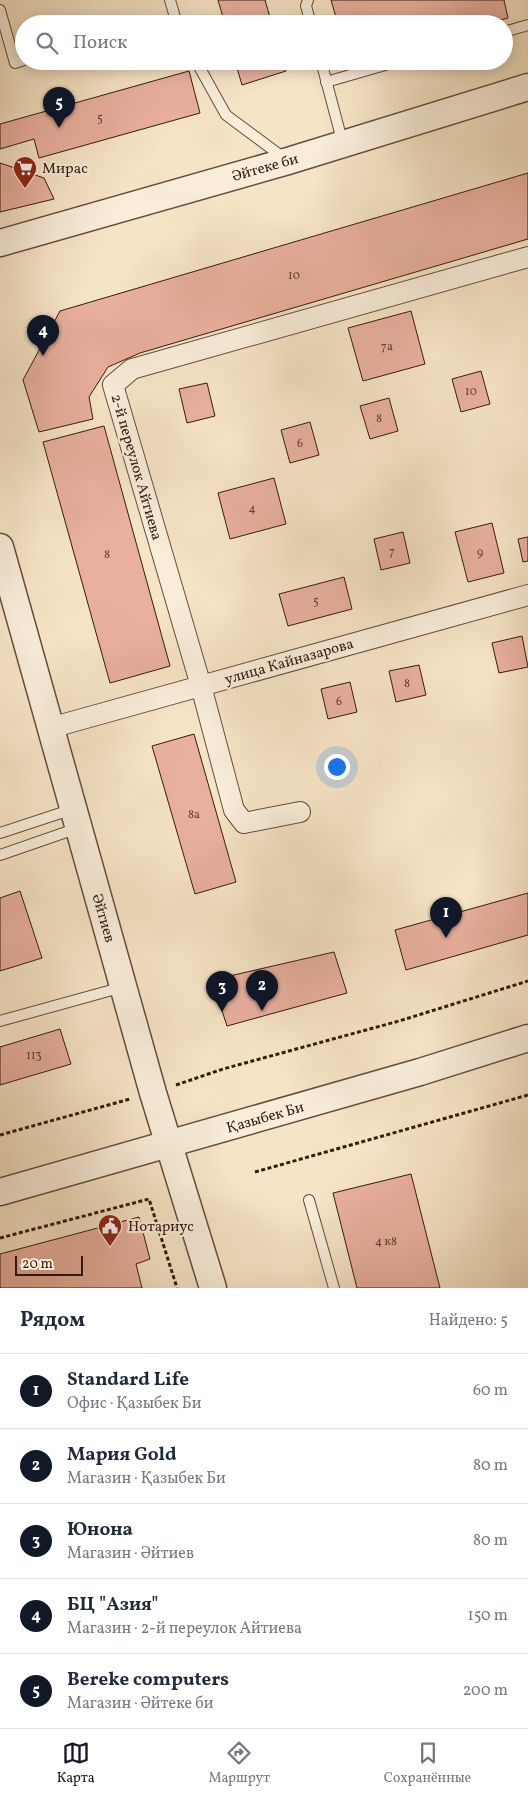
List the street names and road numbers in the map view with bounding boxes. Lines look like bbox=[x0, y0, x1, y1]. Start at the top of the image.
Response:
street label: Әйтеке би bbox=[230, 149, 301, 188]
street label: 2-й переулок Айтиева bbox=[105, 392, 166, 543]
street label: улица Кайназарова bbox=[222, 634, 356, 691]
street label: Әйтиев bbox=[86, 892, 120, 945]
street label: Қазыбек Би bbox=[224, 1097, 307, 1140]

